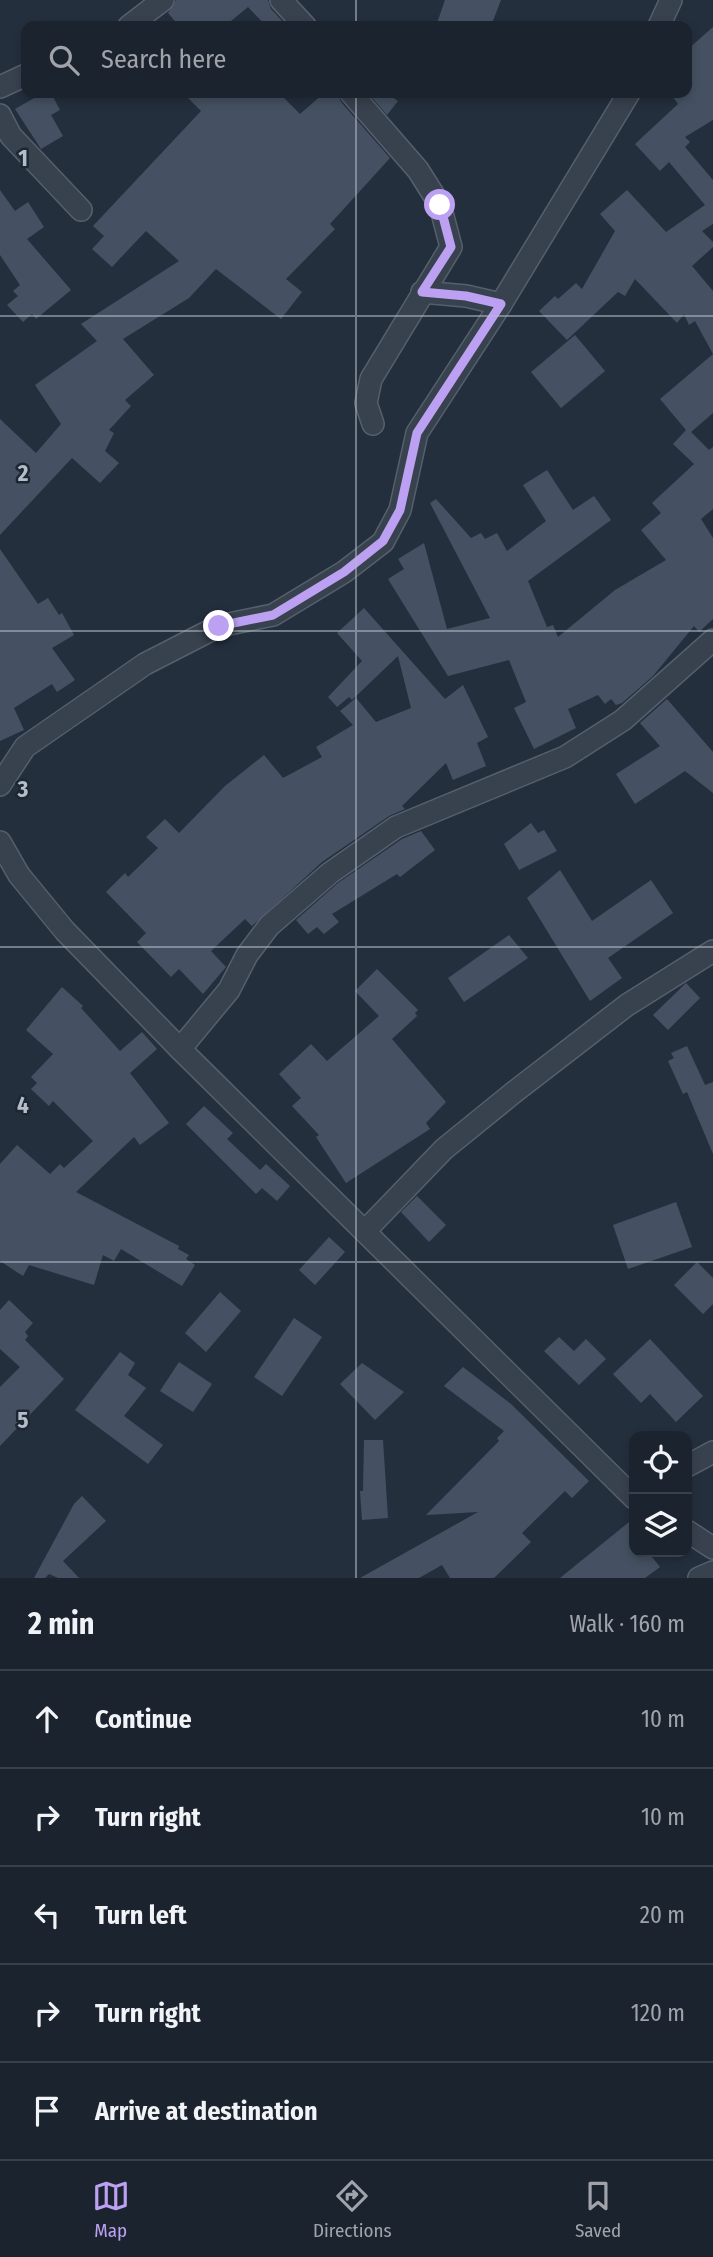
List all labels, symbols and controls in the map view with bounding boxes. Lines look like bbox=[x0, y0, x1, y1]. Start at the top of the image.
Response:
search box bbox=[21, 21, 692, 98]
icon: search bbox=[45, 41, 83, 79]
text: Search here bbox=[101, 44, 226, 75]
text: 1 bbox=[18, 144, 28, 172]
route start bbox=[424, 189, 455, 220]
text: 2 bbox=[17, 459, 29, 487]
route end bbox=[203, 610, 234, 641]
text: 3 bbox=[17, 775, 29, 803]
text: 4 bbox=[17, 1091, 29, 1119]
text: 5 bbox=[17, 1406, 29, 1434]
map controls bbox=[629, 1431, 692, 1557]
button: locate bbox=[629, 1431, 692, 1494]
button: layers bbox=[629, 1494, 692, 1557]
text: 2 min bbox=[28, 1606, 95, 1642]
text: Walk · 160 m bbox=[569, 1610, 685, 1638]
icon: ahead bbox=[28, 1700, 66, 1738]
text: Continue bbox=[95, 1704, 192, 1735]
text: 10 m bbox=[641, 1705, 685, 1733]
icon: right bbox=[28, 1798, 66, 1836]
text: Turn right bbox=[95, 1802, 201, 1833]
text: 10 m bbox=[641, 1803, 685, 1831]
icon: left bbox=[28, 1896, 66, 1934]
text: Turn left bbox=[95, 1900, 187, 1931]
text: 20 m bbox=[640, 1901, 685, 1929]
icon: right bbox=[28, 1994, 66, 2032]
text: Turn right bbox=[95, 1998, 201, 2029]
text: 120 m bbox=[631, 1999, 685, 2027]
icon: arrive bbox=[28, 2092, 66, 2130]
text: Arrive at destination bbox=[95, 2096, 318, 2127]
tab: Map bbox=[92, 2177, 130, 2242]
tab: Directions bbox=[313, 2177, 392, 2242]
tab: Saved bbox=[575, 2177, 621, 2242]

